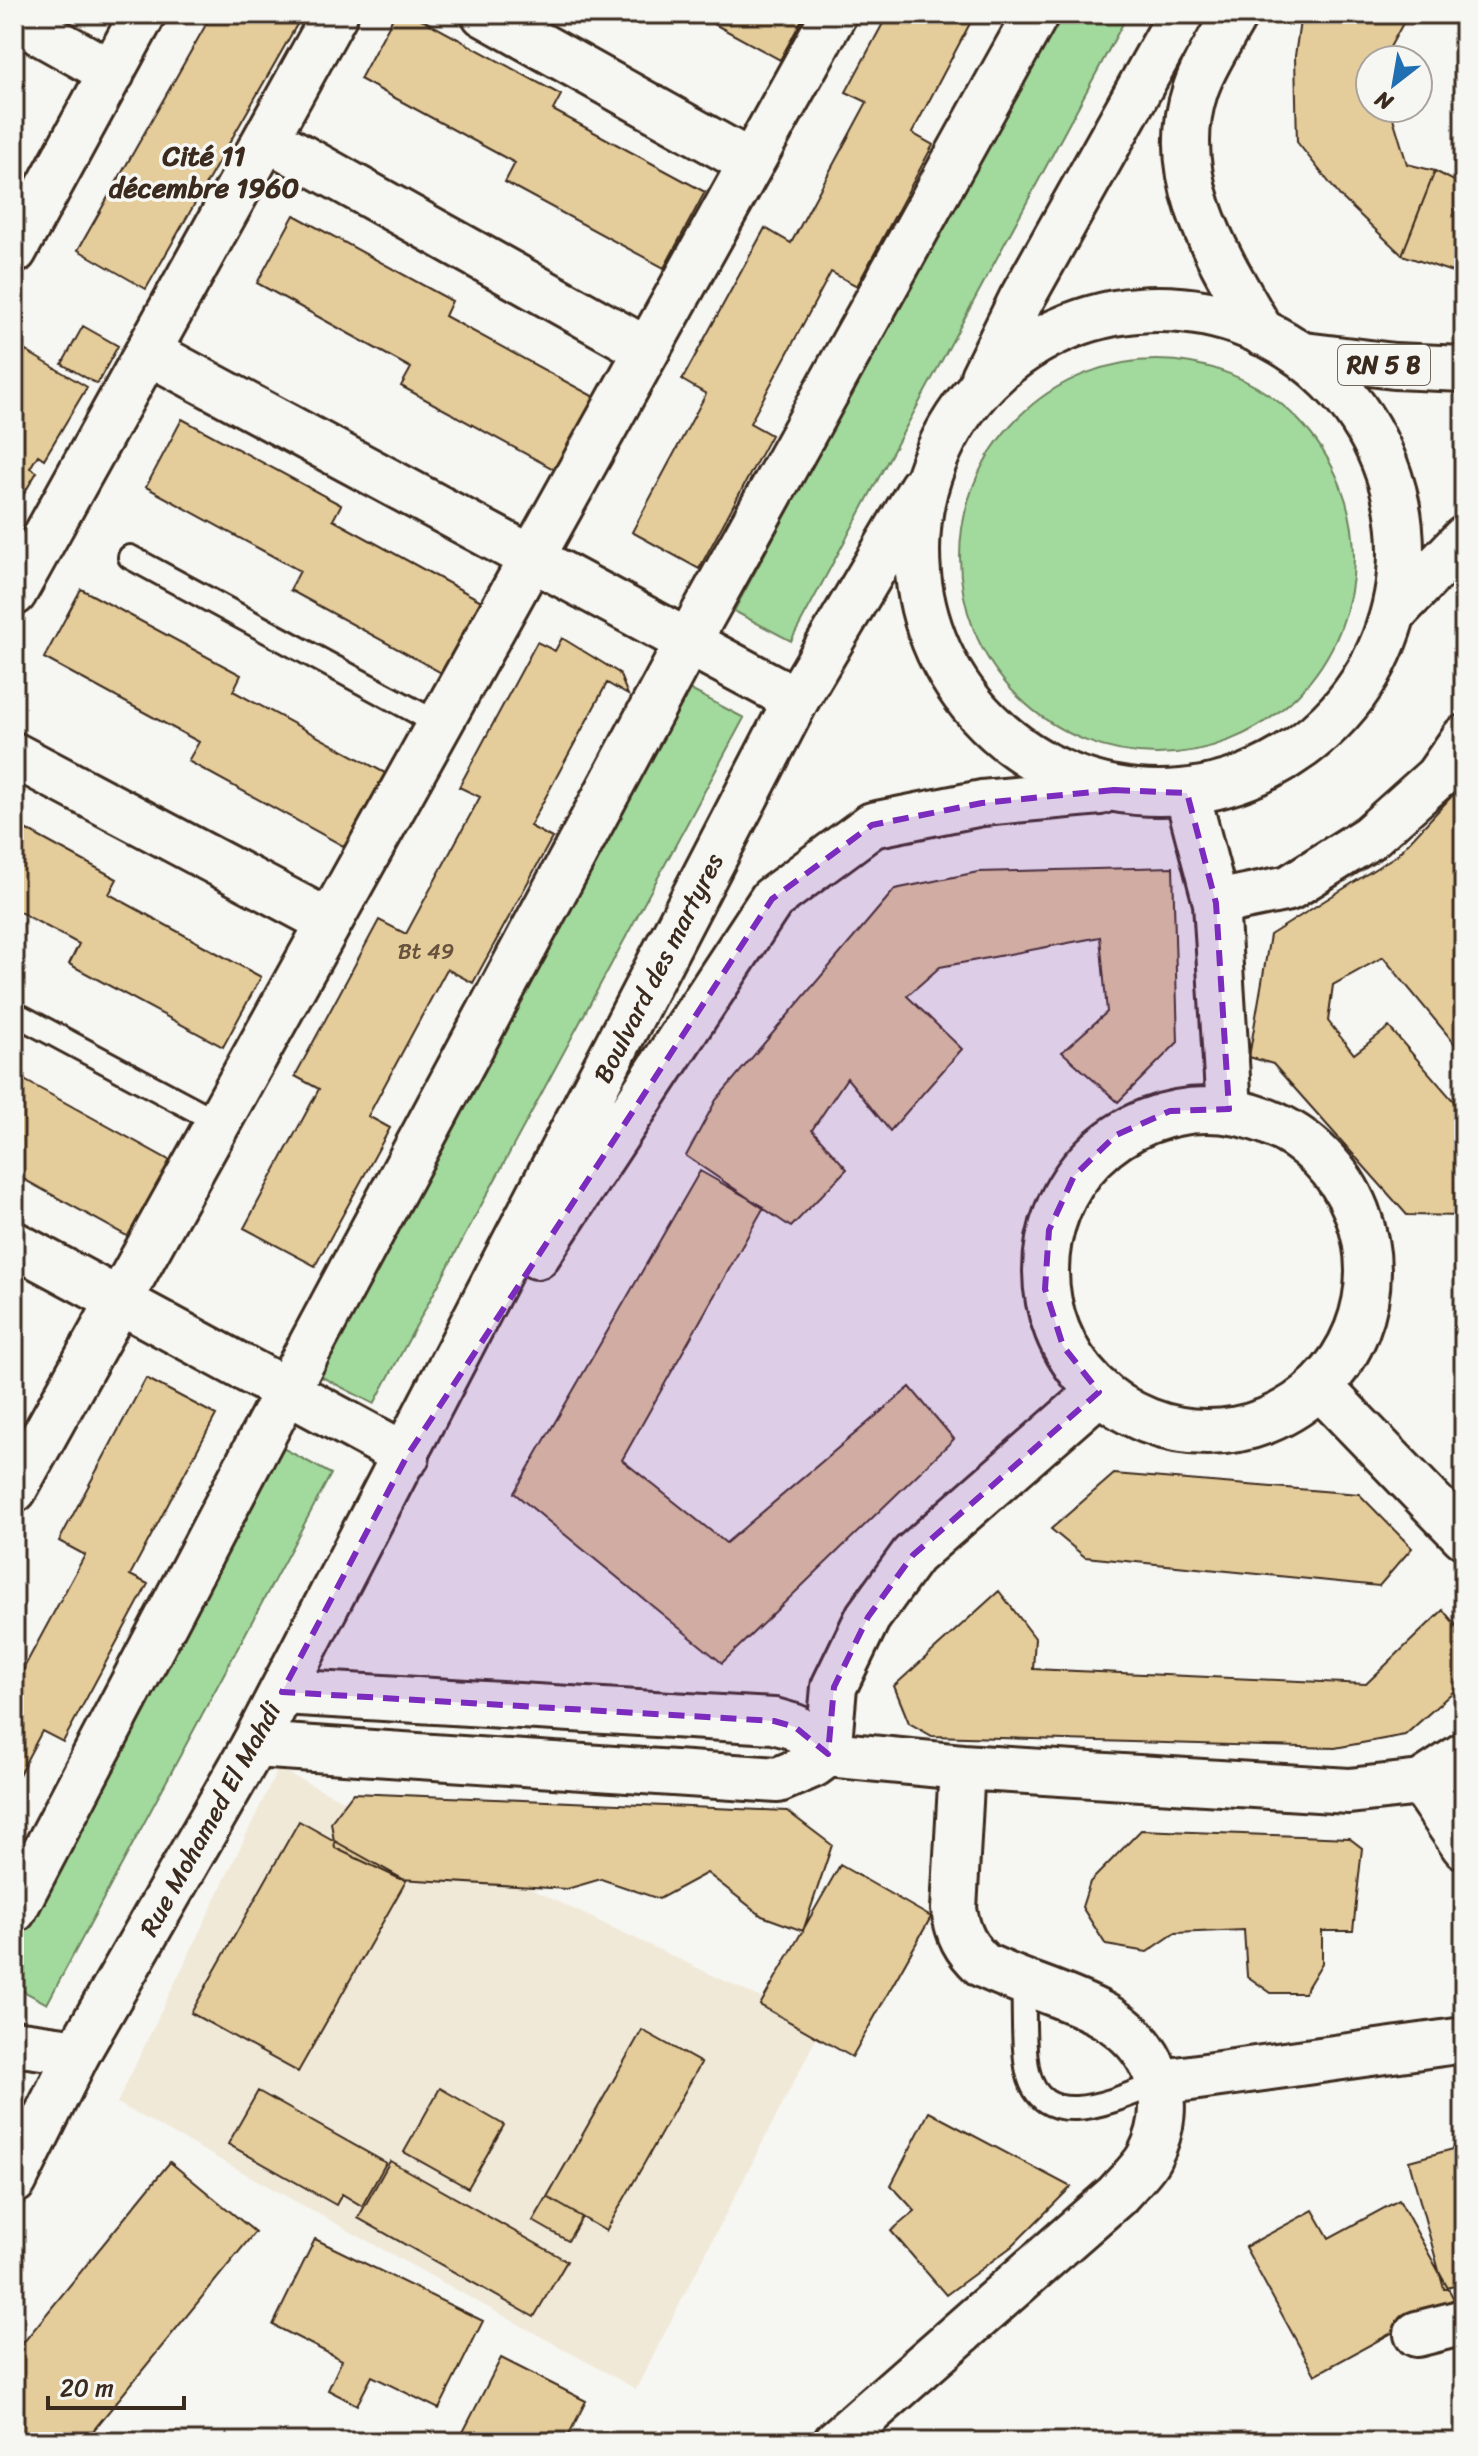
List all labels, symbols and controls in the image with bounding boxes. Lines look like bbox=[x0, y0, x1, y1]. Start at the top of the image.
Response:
north arrow bbox=[1354, 44, 1434, 124]
text: N bbox=[1367, 80, 1401, 122]
district label: Cité 11 décembre 1960 bbox=[109, 131, 299, 212]
road number: RN 5 B bbox=[1338, 345, 1430, 385]
street label: Boulvard des martyres bbox=[580, 844, 736, 1091]
house number: Bt 49 bbox=[398, 932, 454, 971]
street label: Rue Mohamed El Mahdi bbox=[126, 1692, 294, 1945]
scale bar bbox=[48, 2360, 184, 2410]
text: 20 m bbox=[60, 2367, 114, 2409]

